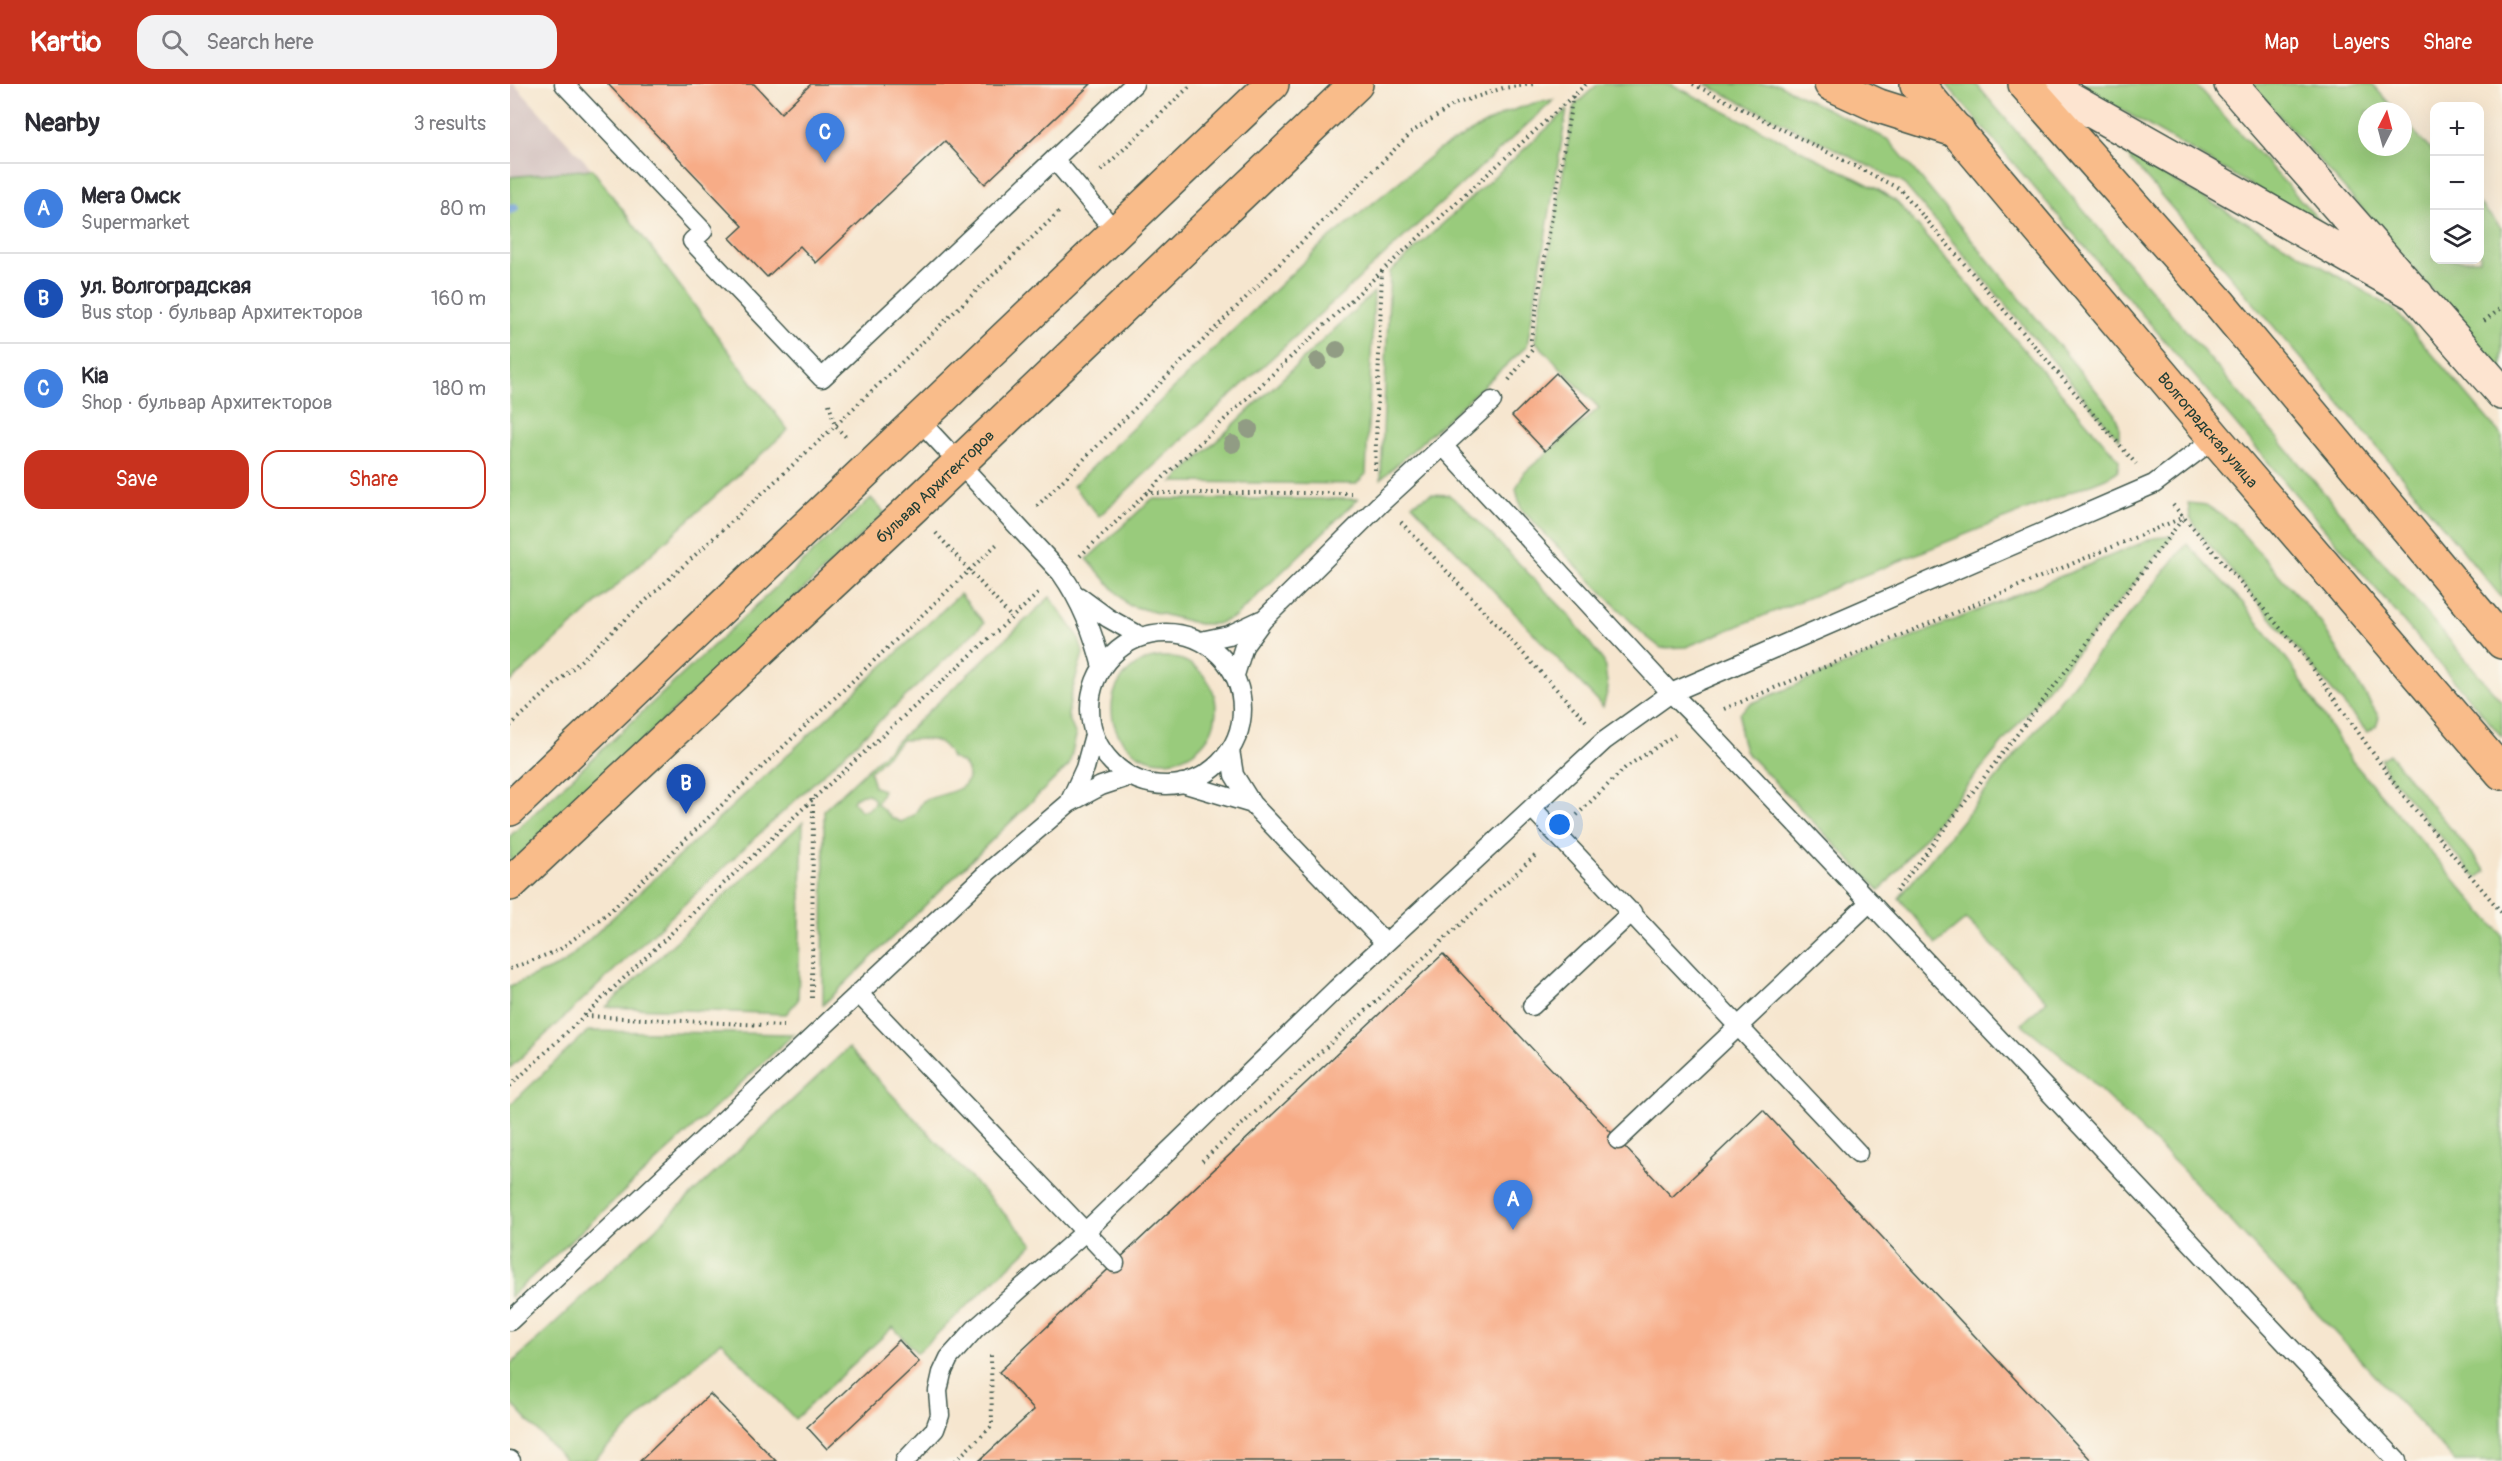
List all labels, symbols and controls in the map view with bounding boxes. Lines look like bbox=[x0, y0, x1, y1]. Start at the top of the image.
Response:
search box bbox=[137, 15, 557, 69]
text: Kartio bbox=[30, 25, 101, 60]
icon: search bbox=[158, 26, 191, 59]
text: Search here bbox=[206, 28, 314, 56]
text: Map bbox=[2264, 29, 2299, 56]
text: Layers bbox=[2332, 29, 2390, 56]
text: Share bbox=[2423, 29, 2472, 56]
north arrow bbox=[2358, 102, 2412, 156]
map controls bbox=[2430, 102, 2484, 264]
button: + bbox=[2430, 102, 2484, 156]
text: Nearby bbox=[24, 107, 100, 139]
text: 3 results bbox=[414, 111, 486, 136]
pin: C bbox=[806, 113, 844, 163]
button: − bbox=[2430, 156, 2484, 210]
text: Мега Омск bbox=[81, 182, 181, 210]
text: A bbox=[37, 196, 50, 221]
text: 80 m bbox=[440, 196, 486, 221]
text: Supermarket bbox=[81, 210, 190, 235]
button: layers bbox=[2430, 210, 2484, 264]
text: ул. Волгоградская bbox=[81, 272, 251, 300]
text: B bbox=[38, 286, 49, 311]
text: 160 m bbox=[431, 286, 486, 311]
text: Bus stop · бульвар Архитекторов bbox=[81, 300, 363, 325]
text: Kia bbox=[81, 362, 108, 390]
street label: Волгоградская улица bbox=[2153, 369, 2262, 492]
text: C bbox=[37, 376, 50, 401]
text: 180 m bbox=[432, 376, 486, 401]
text: Shop · бульвар Архитекторов bbox=[81, 390, 333, 415]
street label: бульвар Архитекторов bbox=[872, 426, 999, 548]
button: Save bbox=[24, 450, 249, 509]
button: Share bbox=[261, 450, 486, 509]
pin: B bbox=[666, 764, 705, 814]
your location bbox=[1545, 810, 1574, 839]
pin: A bbox=[1494, 1180, 1532, 1230]

